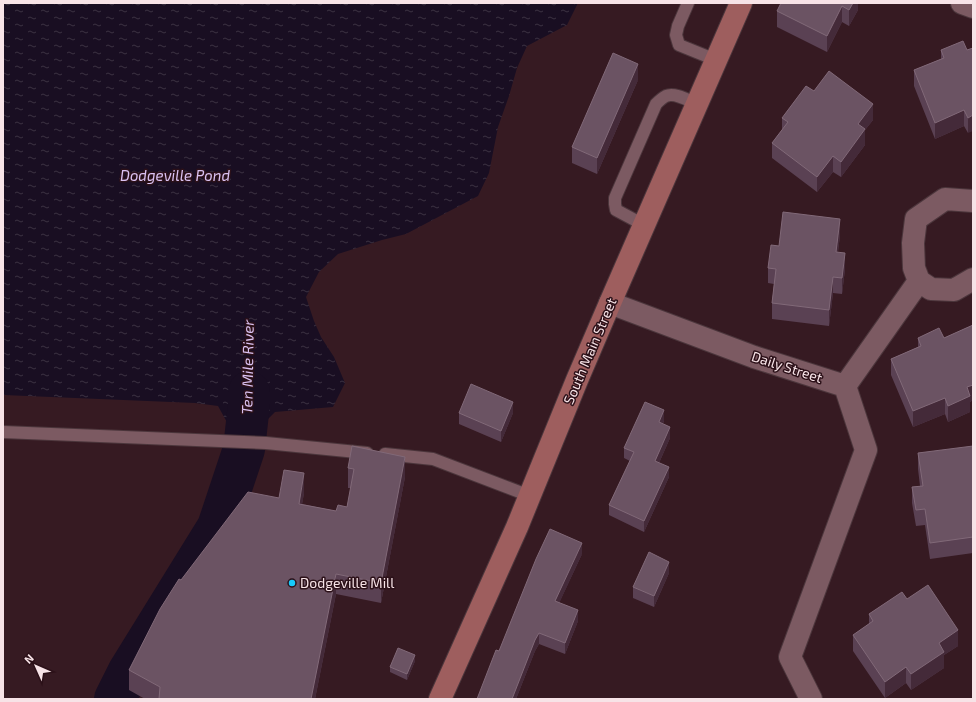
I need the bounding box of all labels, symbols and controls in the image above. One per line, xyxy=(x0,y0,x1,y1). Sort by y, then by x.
water label: Dodgeville Pond xyxy=(120,166,230,184)
street label: South Main Street xyxy=(559,295,620,407)
water label: Ten Mile River xyxy=(237,318,257,414)
street label: Daily Street xyxy=(750,347,825,386)
place label: Dodgeville Mill xyxy=(300,574,395,591)
marker: Dodgeville Mill xyxy=(287,578,297,588)
north arrow xyxy=(16,646,56,686)
text: N xyxy=(21,651,36,666)

